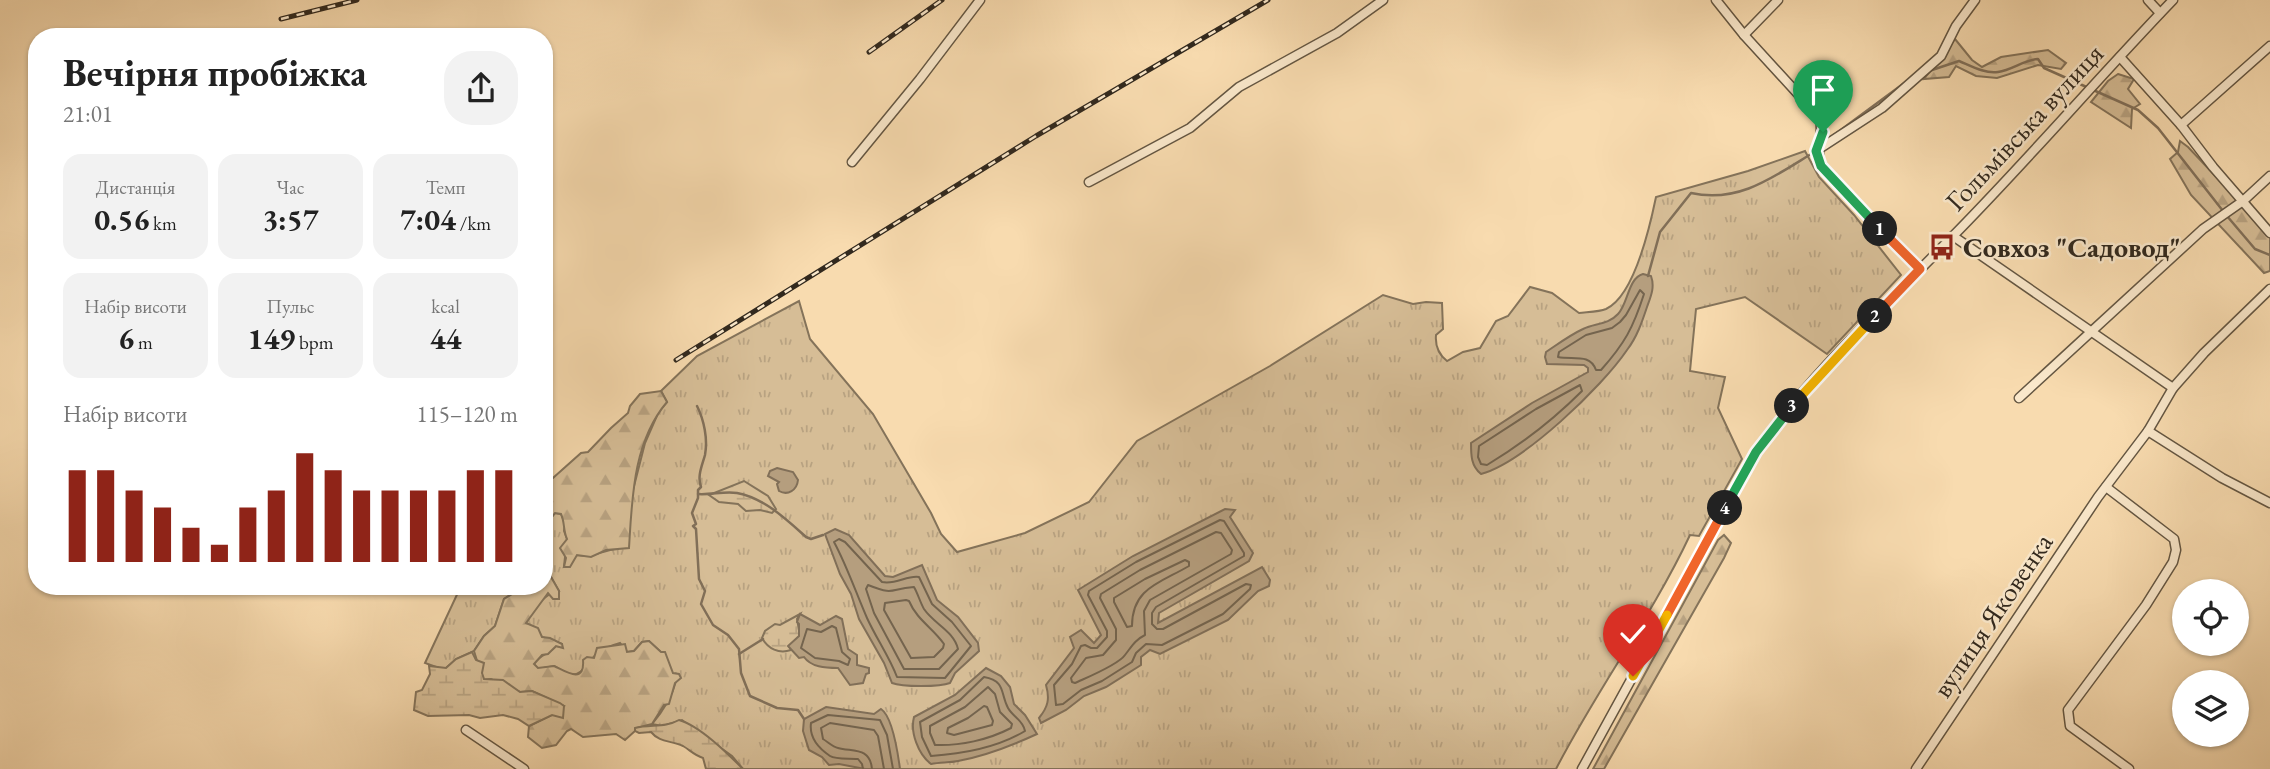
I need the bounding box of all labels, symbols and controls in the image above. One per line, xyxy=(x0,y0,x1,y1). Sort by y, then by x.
street label: Гольмівська вулиця xyxy=(1937,36,2111,218)
text: Вечірня пробіжка xyxy=(63,48,367,97)
button: share xyxy=(444,51,518,125)
pin xyxy=(1793,60,1853,132)
icon: arrive xyxy=(1804,71,1842,109)
text: 21:01 xyxy=(63,99,113,129)
text: Дистанція xyxy=(96,175,175,200)
text: Час xyxy=(276,175,305,200)
text: Темп xyxy=(426,175,465,200)
text: 0.56 xyxy=(94,200,149,239)
text: 3:57 xyxy=(262,200,319,239)
text: 7:04 xyxy=(400,200,456,239)
text: km xyxy=(149,211,177,236)
text: /km xyxy=(456,211,491,236)
pin: 1 xyxy=(1862,212,1898,246)
text: 1 xyxy=(1874,216,1885,241)
place label: Совхоз "Садовод" xyxy=(1963,229,2181,265)
bus stop icon: Совхоз "Садовод" xyxy=(1927,232,1957,262)
text: Набір висоти xyxy=(84,294,187,319)
text: Пульс xyxy=(266,294,315,319)
text: kcal xyxy=(431,294,460,319)
pin: 2 xyxy=(1857,298,1892,334)
text: 2 xyxy=(1869,303,1880,328)
text: 6 xyxy=(118,319,134,358)
text: 149 xyxy=(248,319,295,358)
text: 44 xyxy=(430,319,461,358)
text: m xyxy=(134,330,153,355)
text: bpm xyxy=(295,330,333,355)
pin: 3 xyxy=(1774,388,1810,424)
text: 3 xyxy=(1786,393,1797,418)
text: Набір висоти xyxy=(63,399,187,429)
text: 115–120 m xyxy=(417,399,518,429)
pin: 4 xyxy=(1708,490,1742,526)
text: 4 xyxy=(1719,495,1730,520)
street label: вулиця Яковенка xyxy=(1924,525,2061,704)
map controls xyxy=(2172,579,2249,747)
button: locate xyxy=(2172,579,2249,656)
pin xyxy=(1603,604,1663,676)
icon: check xyxy=(1614,615,1652,653)
button: layers xyxy=(2172,670,2249,747)

